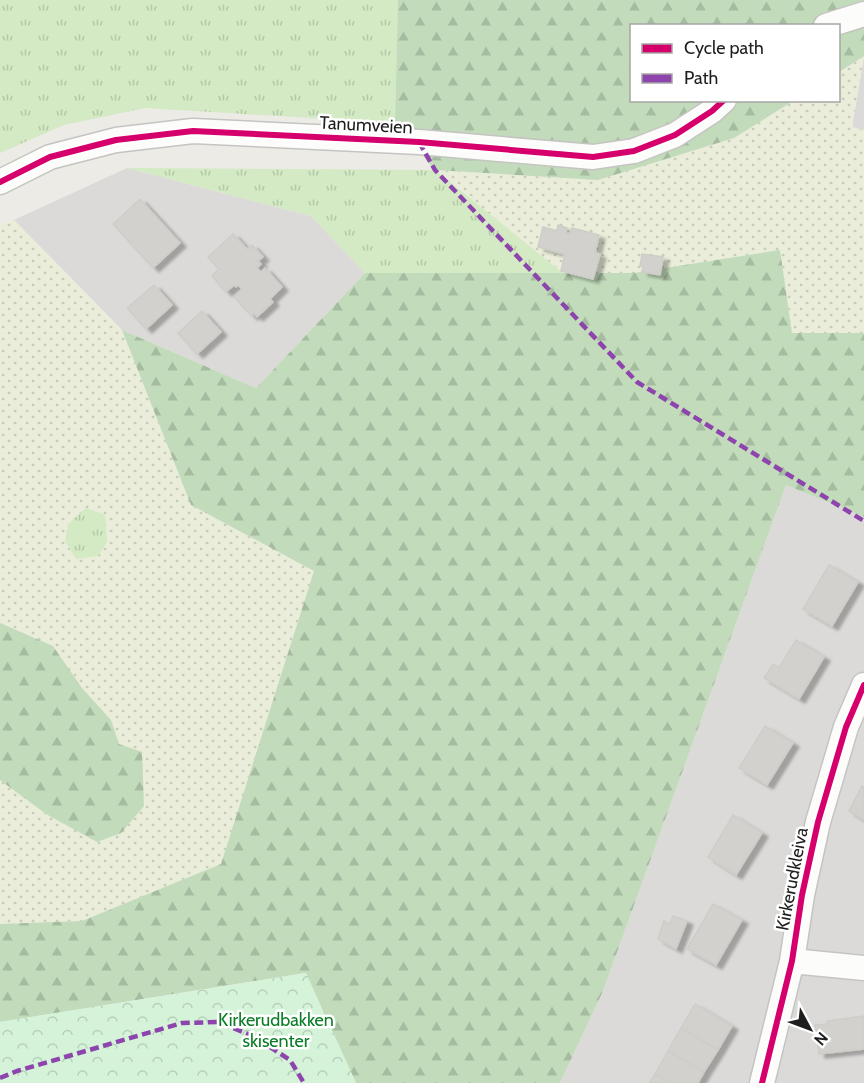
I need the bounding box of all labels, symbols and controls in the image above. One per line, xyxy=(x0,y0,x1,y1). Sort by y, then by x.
legend xyxy=(630,24,840,102)
text: Cycle path xyxy=(684,37,764,59)
text: Path xyxy=(684,67,718,89)
street label: Tanumveien xyxy=(319,112,413,138)
street label: Kirkerudkleiva xyxy=(771,825,813,933)
north arrow xyxy=(780,999,840,1059)
park label: Kirkerudbakken skisenter xyxy=(218,1009,334,1052)
text: N xyxy=(810,1028,832,1049)

